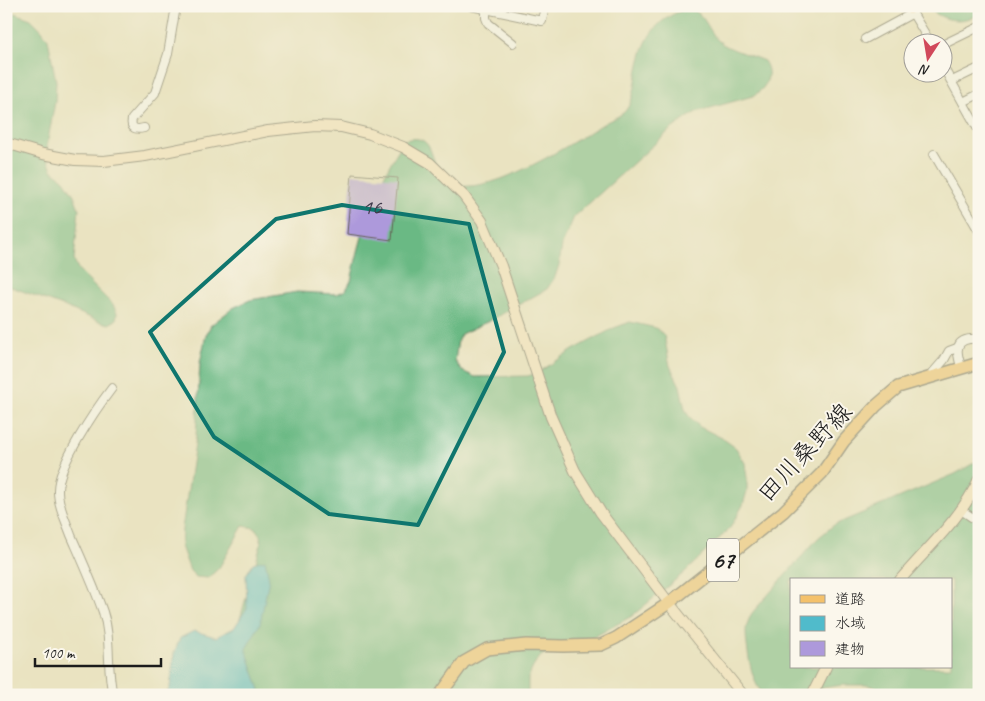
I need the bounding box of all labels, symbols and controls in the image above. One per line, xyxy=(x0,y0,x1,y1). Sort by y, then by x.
north arrow xyxy=(902,32,952,82)
text: N xyxy=(917,61,931,79)
house number: 16 xyxy=(362,193,383,221)
street label: 田川桑野線 xyxy=(750,396,859,509)
road number: 67 xyxy=(707,538,739,582)
legend xyxy=(790,578,952,668)
text: 道路 xyxy=(835,590,865,609)
text: 水域 xyxy=(835,614,865,633)
scale bar xyxy=(35,636,161,668)
text: 建物 xyxy=(835,640,865,659)
text: 100 m xyxy=(42,644,76,663)

